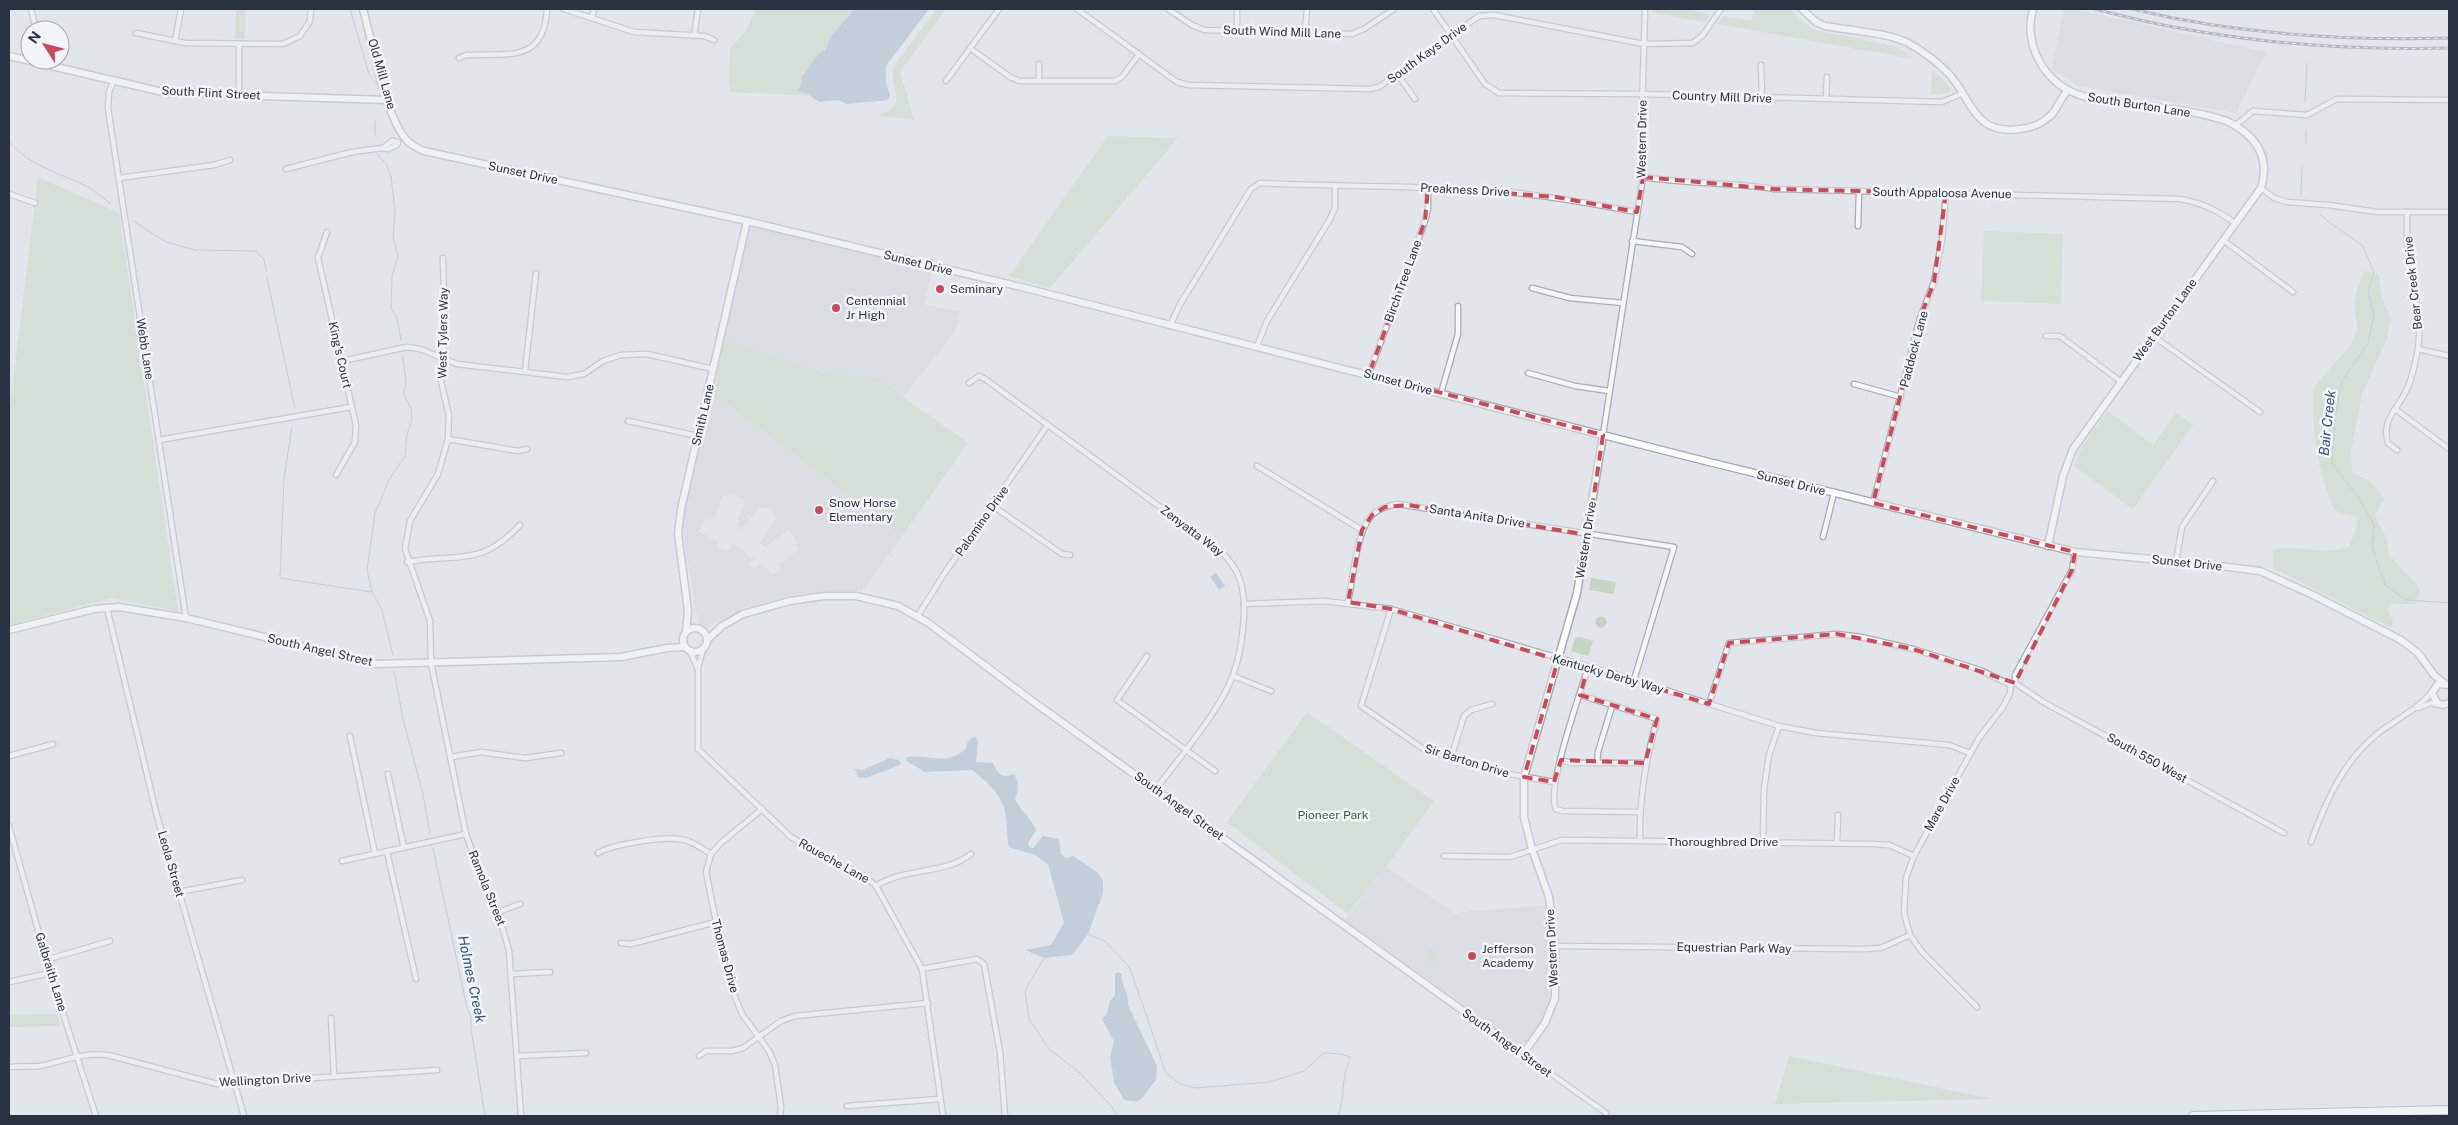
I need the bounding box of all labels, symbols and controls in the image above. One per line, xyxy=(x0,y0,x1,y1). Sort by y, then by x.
street label: South Kays Drive xyxy=(1385,19,1470,87)
north arrow xyxy=(20,20,70,70)
street label: South Wind Mill Lane xyxy=(1223,23,1342,41)
text: N xyxy=(25,28,44,46)
street label: Old Mill Lane xyxy=(365,37,399,111)
street label: South Flint Street xyxy=(161,83,261,103)
street label: Country Mill Drive xyxy=(1672,88,1772,106)
street label: South Burton Lane xyxy=(2086,90,2192,120)
street label: Western Drive xyxy=(1634,100,1650,178)
street label: Sunset Drive xyxy=(487,159,559,187)
street label: Preakness Drive xyxy=(1420,181,1510,199)
street label: South Appaloosa Avenue xyxy=(1872,185,2012,201)
street label: Bear Creek Drive xyxy=(2401,235,2425,330)
street label: Birch Tree Lane xyxy=(1382,238,1424,324)
street label: Sunset Drive xyxy=(882,248,954,278)
street label: West Burton Lane xyxy=(2130,276,2200,364)
place label: Seminary xyxy=(950,282,1004,296)
marker: Seminary xyxy=(934,283,946,295)
street label: West Tylers Way xyxy=(435,287,451,379)
place label: Centennial Jr High xyxy=(846,294,906,322)
marker: Centennial Jr High xyxy=(830,302,842,314)
street label: Paddock Lane xyxy=(1897,309,1931,389)
street label: Webb Lane xyxy=(133,317,157,381)
street label: King's Court xyxy=(326,320,355,390)
street label: Sunset Drive xyxy=(1362,366,1434,398)
street label: Smith Lane xyxy=(689,383,717,447)
water label: Bair Creek xyxy=(2316,389,2338,457)
street label: Sunset Drive xyxy=(1755,468,1827,498)
street label: Palomino Drive xyxy=(952,483,1012,559)
place label: Snow Horse Elementary xyxy=(829,496,897,524)
street label: Western Drive xyxy=(1573,500,1599,580)
street label: Santa Anita Drive xyxy=(1428,502,1526,531)
street label: Zenyatta Way xyxy=(1158,503,1227,560)
marker: Snow Horse Elementary xyxy=(813,504,825,516)
street label: Sunset Drive xyxy=(2151,552,2223,574)
street label: South Angel Street xyxy=(266,631,374,669)
street label: Kentucky Derby Way xyxy=(1551,651,1666,697)
street label: South 550 West xyxy=(2104,730,2190,786)
street label: Sir Barton Drive xyxy=(1423,741,1511,781)
street label: South Angel Street xyxy=(1131,769,1227,843)
street label: Mare Drive xyxy=(1921,774,1963,834)
park label: Pioneer Park xyxy=(1297,808,1369,822)
street label: Leola Street xyxy=(155,829,187,899)
street label: Thoroughbred Drive xyxy=(1668,835,1779,849)
street label: Roueche Lane xyxy=(796,836,872,886)
street label: Ramola Street xyxy=(466,848,509,928)
street label: Western Drive xyxy=(1543,908,1561,987)
street label: Thomas Drive xyxy=(708,918,742,994)
street label: Galbraith Lane xyxy=(32,931,70,1013)
water label: Holmes Creek xyxy=(455,934,489,1024)
street label: Equestrian Park Way xyxy=(1676,940,1792,956)
place label: Jefferson Academy xyxy=(1482,942,1535,970)
marker: Jefferson Academy xyxy=(1466,950,1478,962)
street label: South Angel Street xyxy=(1459,1006,1555,1080)
street label: Wellington Drive xyxy=(219,1071,312,1089)

